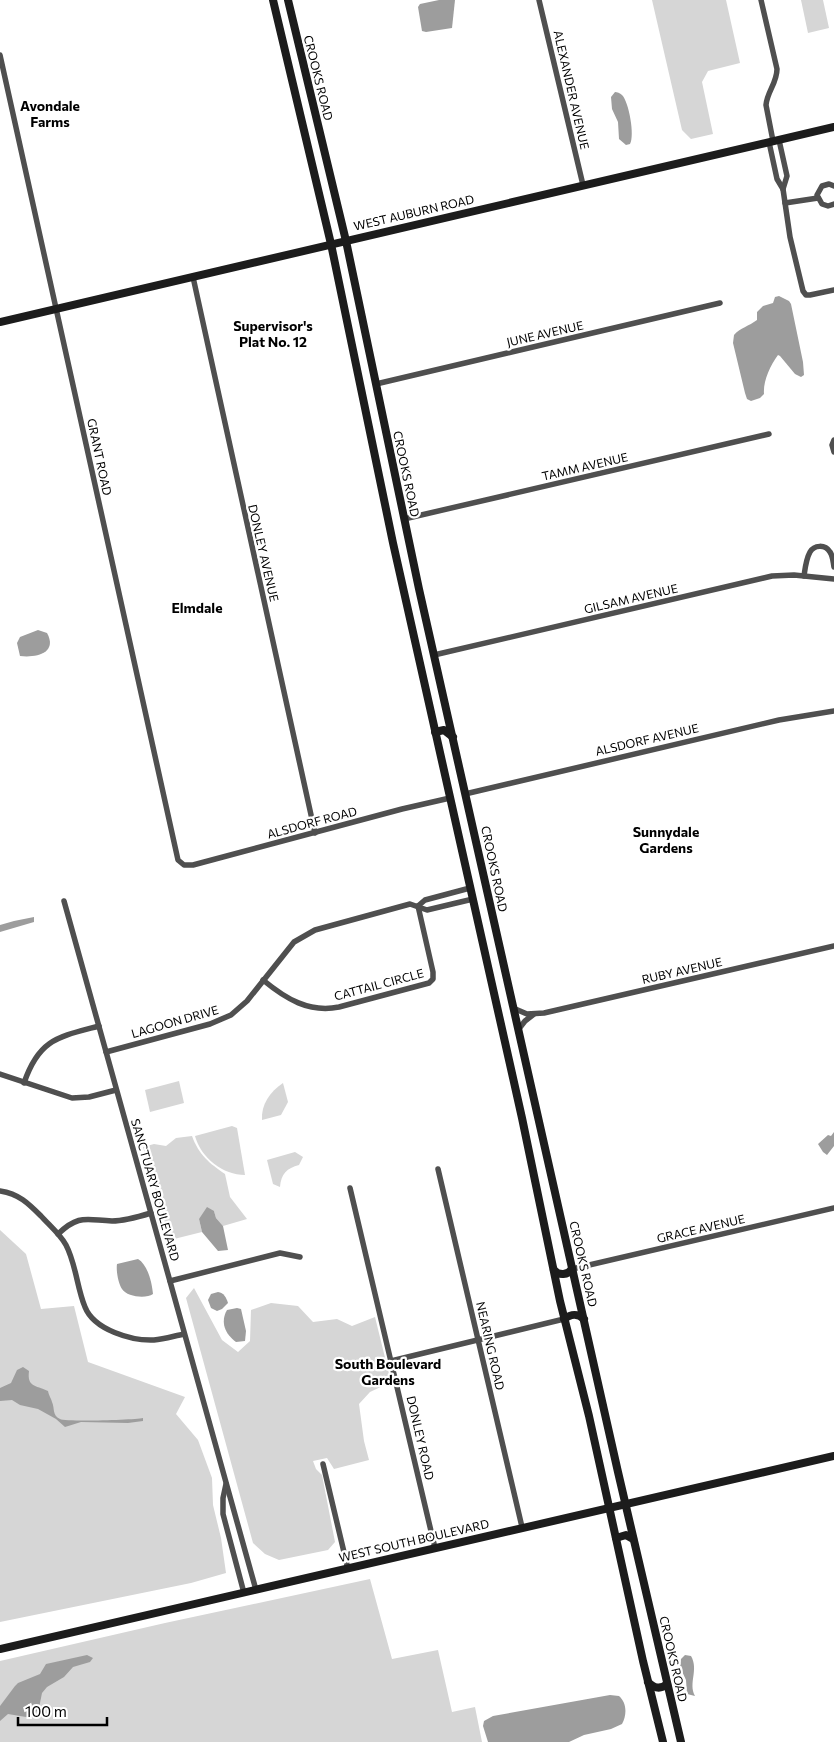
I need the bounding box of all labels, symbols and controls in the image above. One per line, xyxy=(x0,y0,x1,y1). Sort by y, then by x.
street label: ALEXANDER AVENUE xyxy=(551,29,592,151)
street label: CROOKS ROAD xyxy=(302,34,336,122)
district label: Avondale Farms xyxy=(20,97,80,130)
street label: WEST AUBURN ROAD xyxy=(352,191,476,233)
district label: Supervisor's Plat No. 12 xyxy=(233,317,313,350)
street label: JUNE AVENUE xyxy=(505,317,585,350)
street label: GRANT ROAD xyxy=(85,417,115,497)
street label: CROOKS ROAD xyxy=(391,430,423,518)
street label: TAMM AVENUE xyxy=(540,449,629,483)
street label: DONLEY AVENUE xyxy=(246,503,282,603)
street label: GILSAM AVENUE xyxy=(583,580,679,616)
district label: Elmdale xyxy=(171,599,223,616)
street label: ALSDORF AVENUE xyxy=(594,720,700,758)
street label: ALSDORF ROAD xyxy=(265,803,358,841)
district label: Sunnydale Gardens xyxy=(633,823,699,856)
street label: CROOKS ROAD xyxy=(479,825,511,913)
street label: RUBY AVENUE xyxy=(640,954,723,986)
street label: CATTAIL CIRCLE xyxy=(332,965,425,1003)
street label: LAGOON DRIVE xyxy=(129,1002,220,1040)
street label: SANCTUARY BOULEVARD xyxy=(129,1117,183,1263)
street label: GRACE AVENUE xyxy=(655,1211,746,1245)
street label: CROOKS ROAD xyxy=(567,1220,601,1308)
street label: NEARING ROAD xyxy=(474,1300,508,1392)
district label: South Boulevard Gardens xyxy=(335,1355,441,1388)
street label: DONLEY ROAD xyxy=(404,1394,438,1482)
street label: WEST SOUTH BOULEVARD xyxy=(337,1516,490,1564)
street label: CROOKS ROAD xyxy=(657,1615,691,1703)
scale bar xyxy=(18,1694,106,1726)
text: 100 m xyxy=(25,1702,67,1720)

